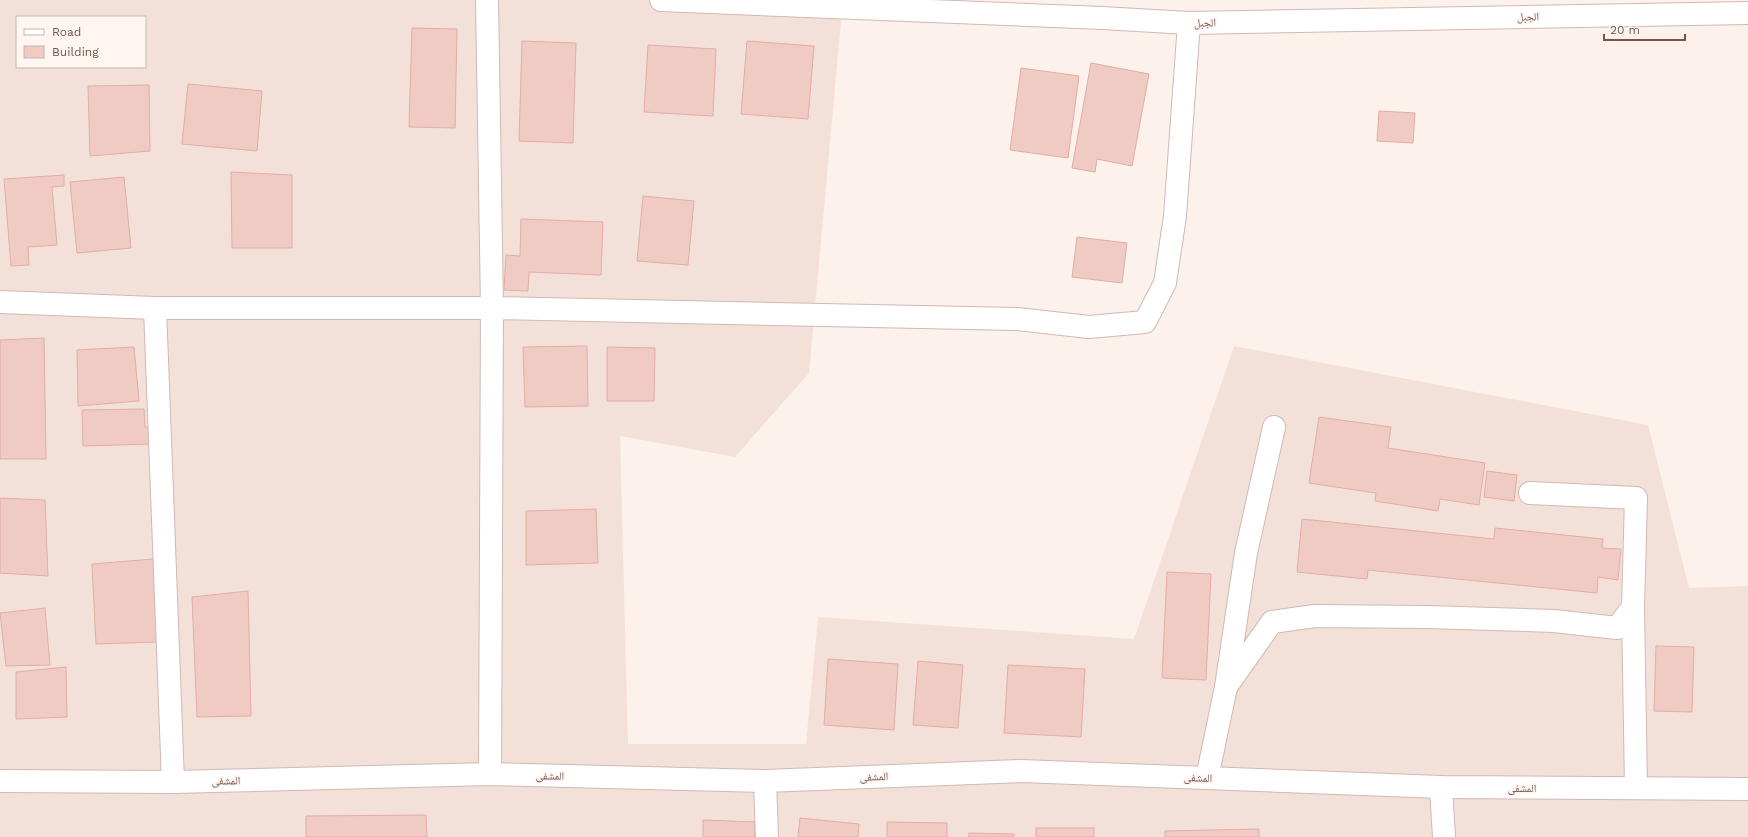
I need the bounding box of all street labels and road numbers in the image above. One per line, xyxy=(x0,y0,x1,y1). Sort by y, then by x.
street label: الجبل xyxy=(1517,10,1539,24)
street label: الجبل xyxy=(1194,16,1216,30)
street label: المشفى xyxy=(536,769,564,783)
street label: المشفى xyxy=(859,770,889,784)
street label: المشفى xyxy=(1183,771,1213,785)
street label: المشفى xyxy=(212,774,240,788)
street label: المشفى xyxy=(1508,782,1536,795)

